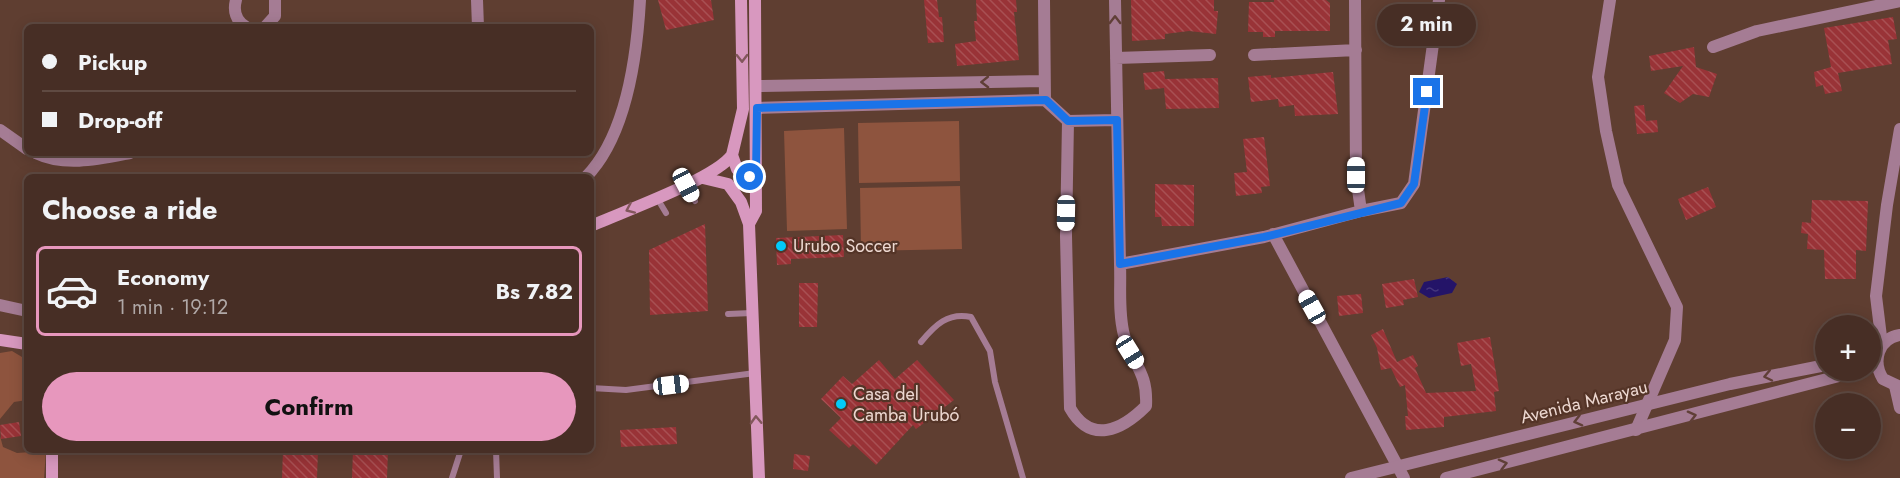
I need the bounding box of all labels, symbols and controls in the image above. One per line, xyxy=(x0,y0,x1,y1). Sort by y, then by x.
callout: 2 min xyxy=(1378,5,1476,47)
text: 2 min xyxy=(1400,10,1453,39)
one-way arrow xyxy=(1109,15,1121,24)
text: Pickup xyxy=(78,46,147,78)
one-way arrow xyxy=(735,54,748,63)
one-way arrow xyxy=(980,76,989,88)
route end xyxy=(1413,78,1440,105)
text: Drop-off xyxy=(78,104,162,136)
car xyxy=(1347,157,1365,193)
route start xyxy=(736,163,763,190)
car xyxy=(670,165,702,205)
text: Choose a ride xyxy=(42,190,217,229)
car xyxy=(1057,195,1075,231)
one-way arrow xyxy=(625,202,636,214)
place label: Urubo Soccer xyxy=(793,233,899,259)
marker: Urubo Soccer xyxy=(774,239,788,253)
text: Economy xyxy=(117,261,209,293)
icon: car xyxy=(45,264,99,318)
text: Bs 7.82 xyxy=(495,275,573,307)
car xyxy=(1295,287,1329,327)
text: 1 min · 19:12 xyxy=(117,293,228,322)
map controls xyxy=(1815,315,1881,459)
button: + xyxy=(1815,315,1881,381)
car xyxy=(1113,332,1147,372)
one-way arrow xyxy=(1764,369,1774,382)
button: Confirm xyxy=(42,372,576,441)
car xyxy=(652,374,690,396)
street label: Avenida Marayau xyxy=(1518,374,1650,430)
place label: Casa del Camba Urubó xyxy=(853,381,959,428)
button: − xyxy=(1815,393,1881,459)
marker: Casa del Camba Urubó xyxy=(834,397,848,411)
one-way arrow xyxy=(1687,410,1697,423)
one-way arrow xyxy=(1574,414,1584,427)
one-way arrow xyxy=(750,415,763,424)
one-way arrow xyxy=(1498,458,1508,471)

